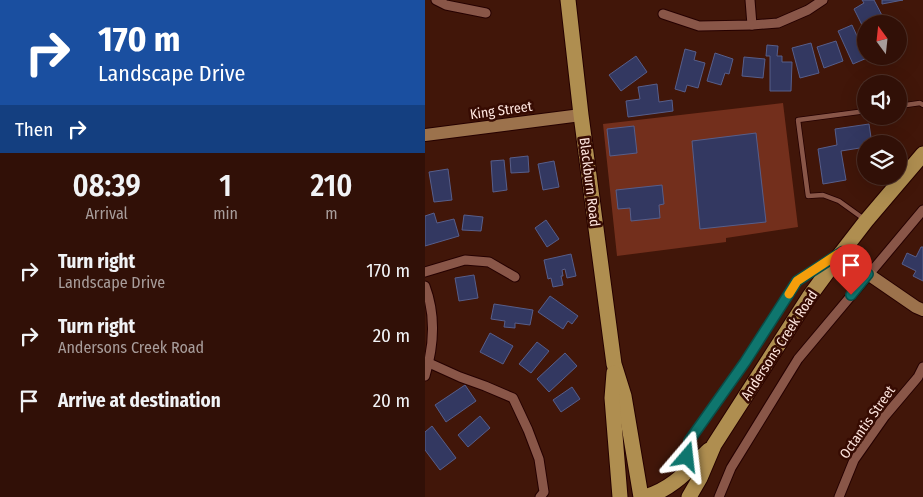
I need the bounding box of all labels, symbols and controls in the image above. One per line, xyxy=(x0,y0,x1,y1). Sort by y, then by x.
north arrow xyxy=(857,15,907,65)
map controls xyxy=(857,15,907,185)
text: 170 m xyxy=(98,18,181,60)
icon: right xyxy=(15,20,80,85)
text: Landscape Drive xyxy=(98,60,245,87)
button: sound xyxy=(857,75,907,125)
street label: King Street xyxy=(469,98,534,123)
icon: right xyxy=(63,115,91,143)
text: Then xyxy=(15,118,53,141)
button: layers xyxy=(857,135,907,185)
street label: Blackburn Road xyxy=(576,136,603,228)
text: 08:39 xyxy=(73,168,141,204)
text: 1 xyxy=(219,168,232,204)
text: 210 xyxy=(311,168,352,204)
text: Arrival xyxy=(85,204,128,223)
text: min xyxy=(213,204,238,223)
text: m xyxy=(325,204,338,223)
pin xyxy=(830,244,872,295)
text: Turn right xyxy=(58,250,135,273)
icon: arrive xyxy=(837,251,865,279)
icon: right xyxy=(15,257,43,285)
text: 170 m xyxy=(366,259,410,282)
text: Landscape Drive xyxy=(58,273,165,292)
street label: Andersons Creek Road xyxy=(737,287,821,404)
text: Turn right xyxy=(58,315,135,338)
icon: right xyxy=(15,322,43,350)
text: 20 m xyxy=(373,324,410,347)
text: Andersons Creek Road xyxy=(58,338,204,357)
street label: Octantis Street xyxy=(836,382,899,462)
icon: arrive xyxy=(15,387,43,415)
text: Arrive at destination xyxy=(58,389,221,412)
text: 20 m xyxy=(373,389,410,412)
position arrow xyxy=(660,430,712,482)

